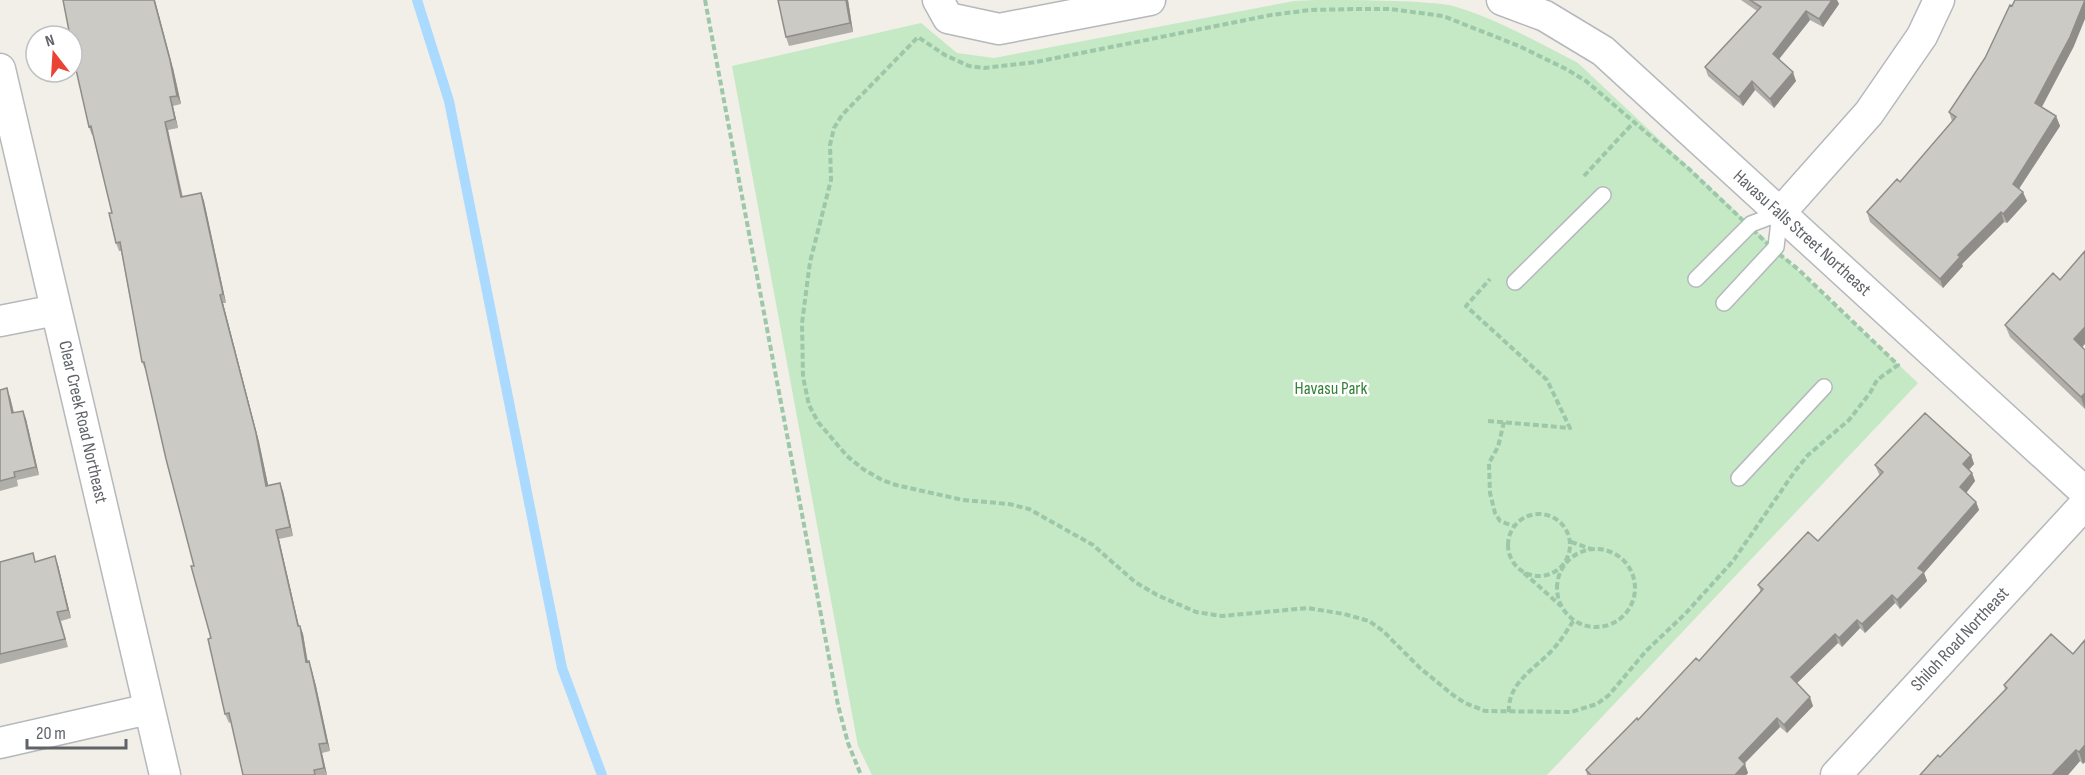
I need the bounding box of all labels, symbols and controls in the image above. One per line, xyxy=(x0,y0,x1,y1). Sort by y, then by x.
north arrow xyxy=(24,24,84,84)
text: N xyxy=(43,31,57,51)
street label: Havasu Falls Street Northeast xyxy=(1729,166,1876,301)
street label: Clear Creek Road Northeast xyxy=(54,339,112,506)
park label: Havasu Park xyxy=(1295,378,1367,399)
street label: Shiloh Road Northeast xyxy=(1907,582,2014,695)
scale bar xyxy=(27,712,126,750)
text: 20 m xyxy=(36,723,66,744)

